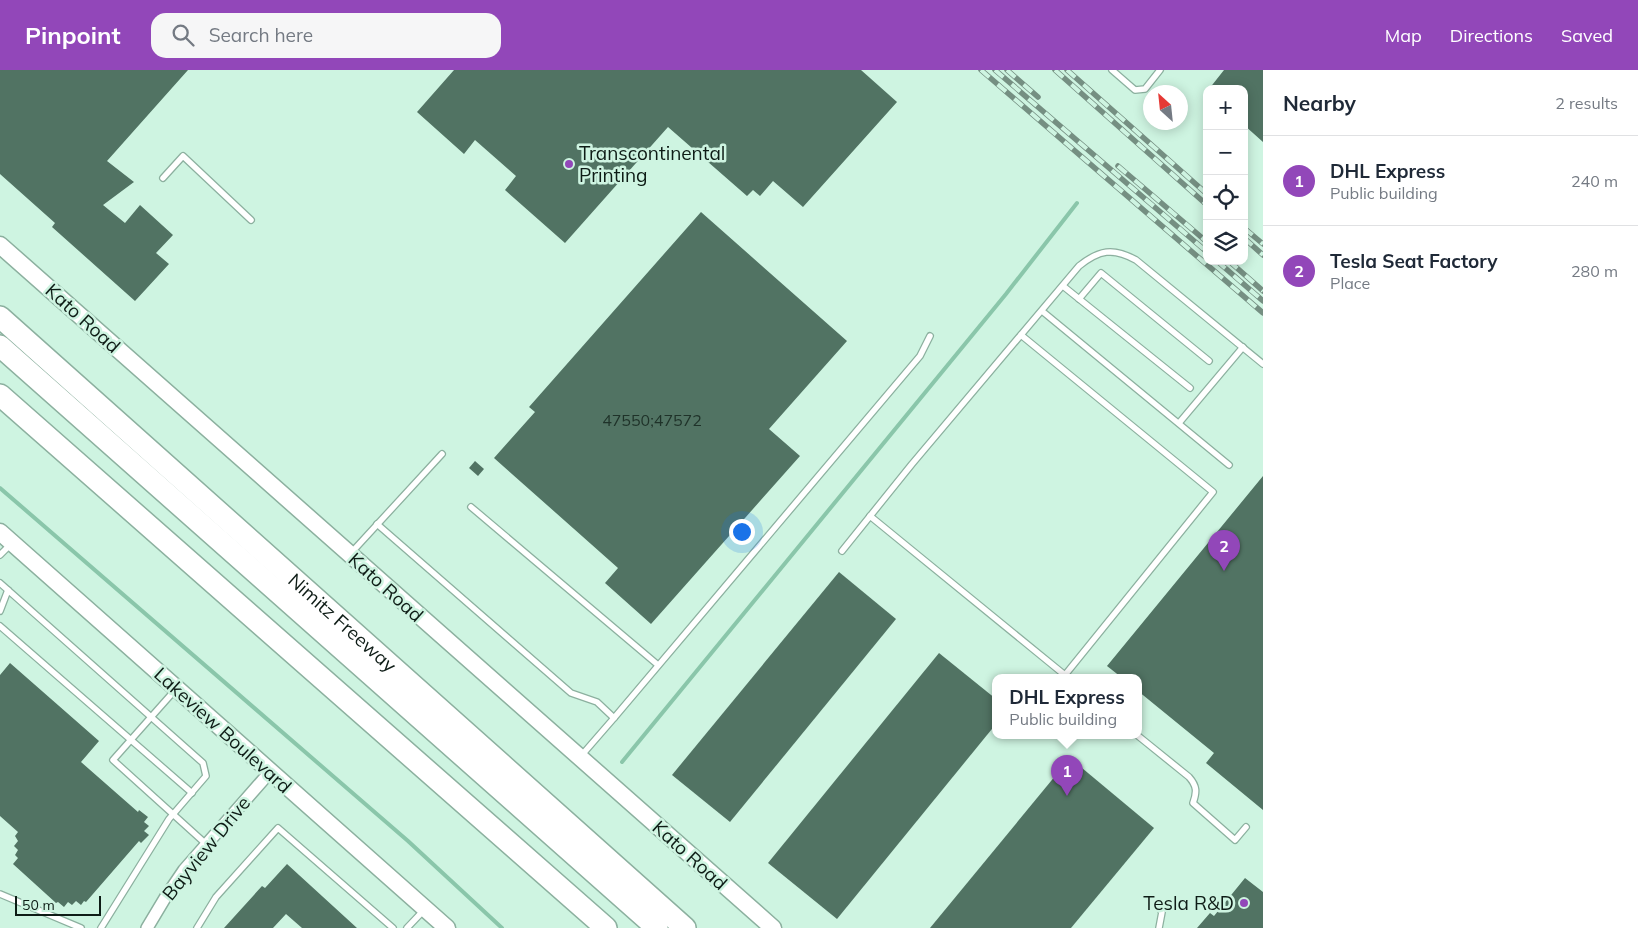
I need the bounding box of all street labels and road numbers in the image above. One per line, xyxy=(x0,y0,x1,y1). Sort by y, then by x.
street label: Kato Road xyxy=(41,278,125,358)
street label: Kato Road xyxy=(344,547,428,627)
street label: Nimitz Freeway xyxy=(283,568,402,677)
street label: Lakeview Boulevard xyxy=(149,662,297,798)
street label: Bayview Drive xyxy=(157,791,255,905)
street label: Kato Road xyxy=(648,815,732,895)

